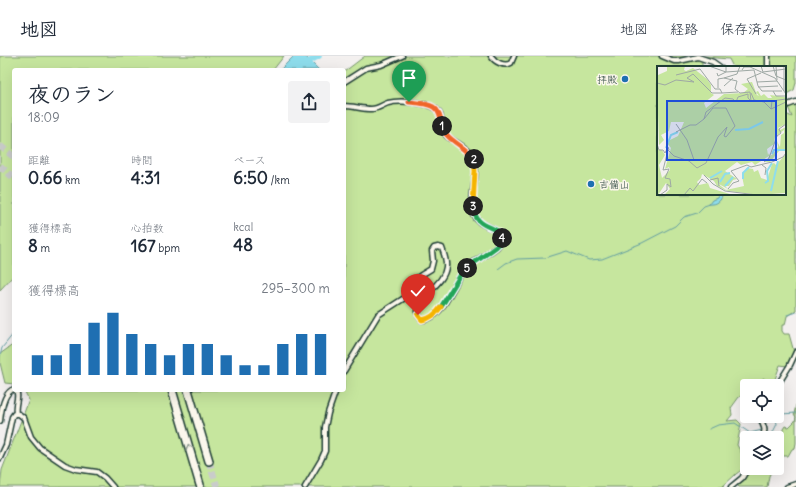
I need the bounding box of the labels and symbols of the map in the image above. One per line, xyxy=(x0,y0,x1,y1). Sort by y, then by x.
pin xyxy=(392,61,426,102)
inset map xyxy=(657,66,786,195)
place label: 拝殿 xyxy=(597,73,617,86)
marker: 拝殿 xyxy=(620,74,630,84)
pin: 1 xyxy=(432,116,452,136)
pin: 2 xyxy=(464,149,484,169)
place label: 吉備山 xyxy=(599,178,629,191)
marker: 吉備山 xyxy=(586,179,596,189)
pin: 3 xyxy=(463,196,483,216)
pin: 4 xyxy=(492,228,512,248)
pin: 5 xyxy=(457,258,477,278)
pin xyxy=(401,274,435,315)
one-way arrow xyxy=(186,444,194,451)

